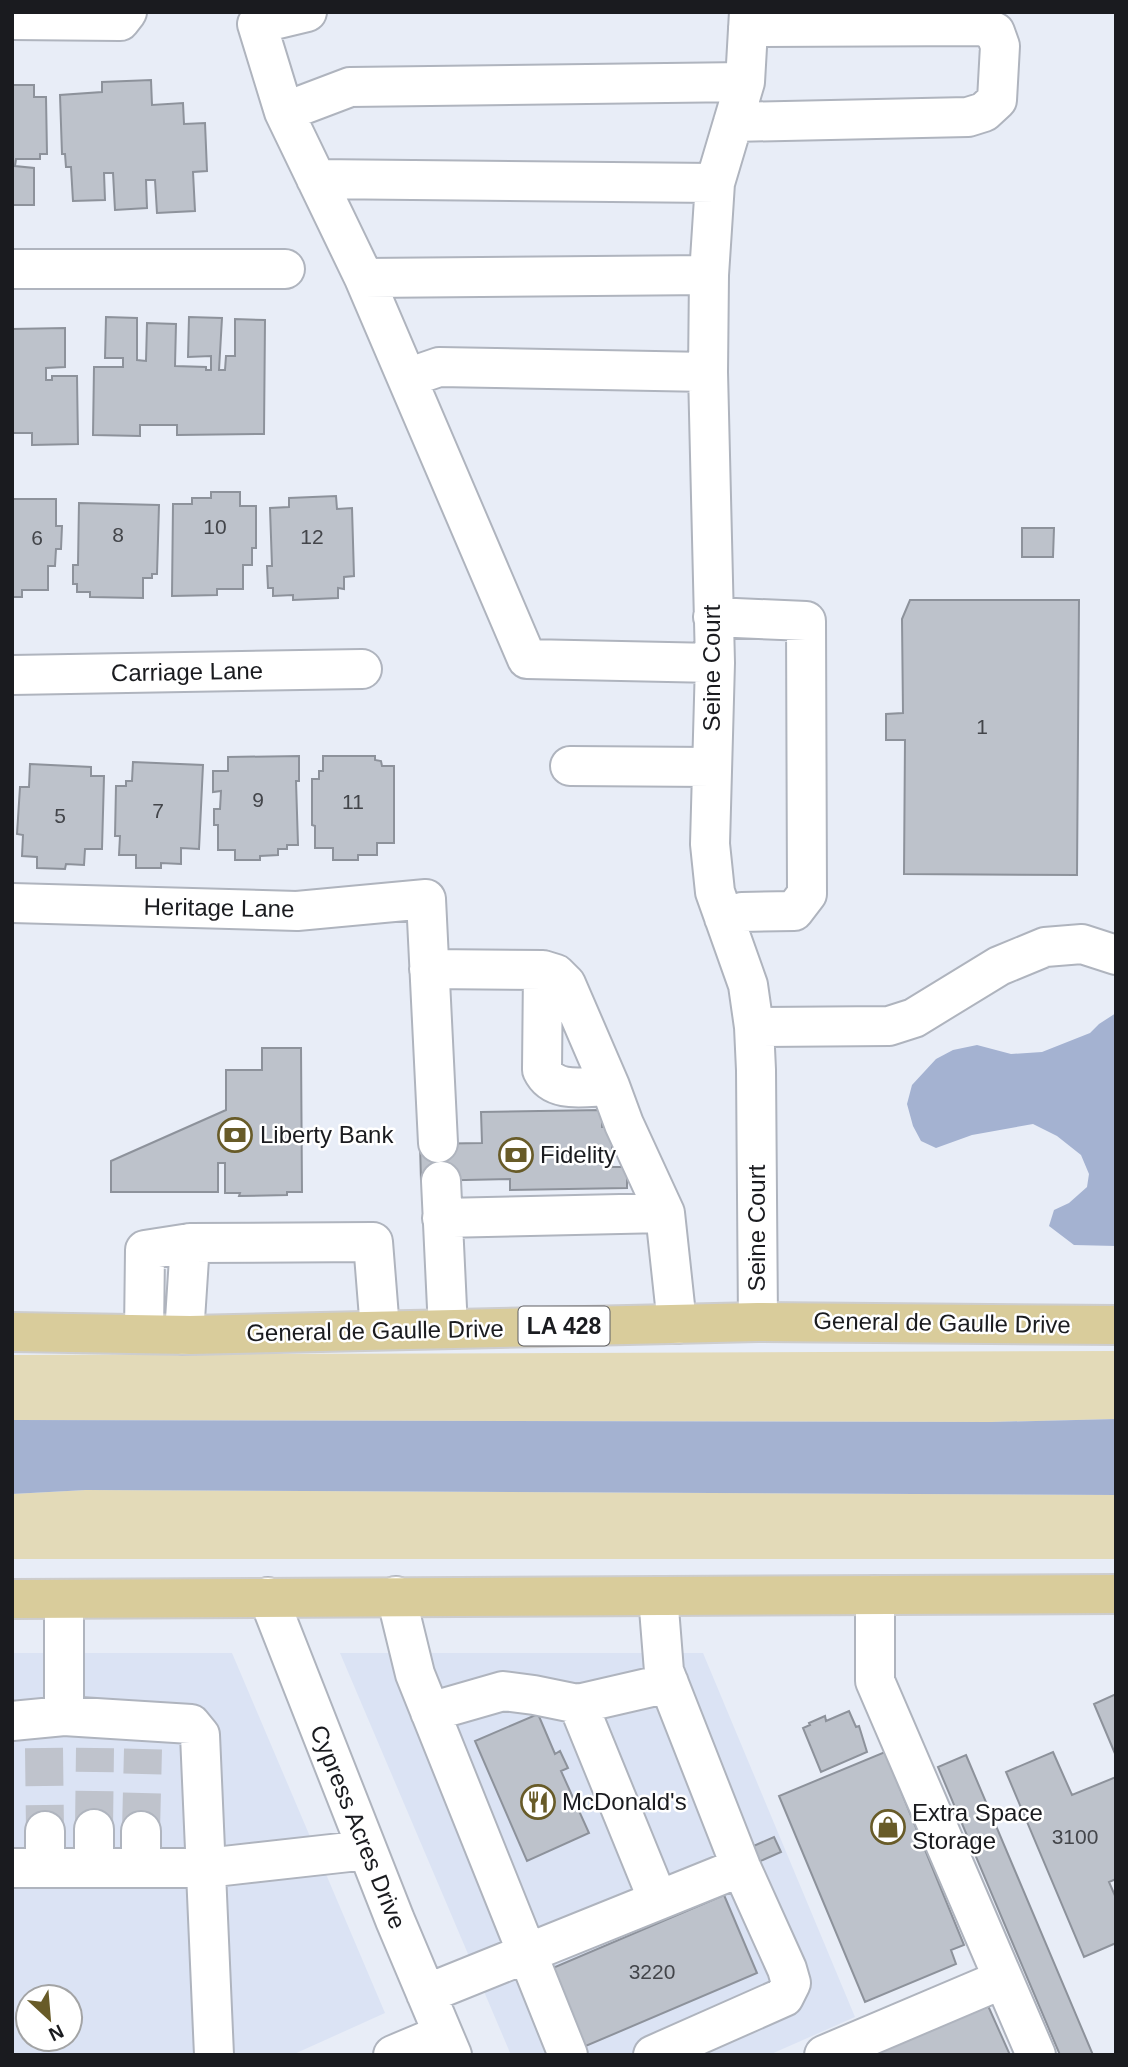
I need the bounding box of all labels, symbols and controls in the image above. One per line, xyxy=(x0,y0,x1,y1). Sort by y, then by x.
house number: 10 xyxy=(203,515,227,538)
house number: 8 xyxy=(112,523,124,546)
house number: 12 xyxy=(300,525,324,548)
house number: 6 xyxy=(31,526,43,549)
street label: Seine Court xyxy=(698,604,725,731)
street label: Carriage Lane xyxy=(111,657,263,686)
house number: 1 xyxy=(976,715,988,738)
house number: 9 xyxy=(252,788,264,811)
house number: 11 xyxy=(342,790,364,813)
house number: 7 xyxy=(152,799,164,822)
house number: 5 xyxy=(54,804,66,827)
street label: Heritage Lane xyxy=(143,893,295,922)
bank icon: Liberty Bank xyxy=(216,1116,254,1154)
place label: Liberty Bank xyxy=(260,1121,394,1148)
bank icon: Fidelity xyxy=(497,1136,535,1174)
place label: Fidelity xyxy=(540,1141,616,1168)
street label: Seine Court xyxy=(743,1164,770,1291)
road number: LA 428 xyxy=(518,1306,610,1345)
street label: General de Gaulle Drive xyxy=(813,1307,1071,1338)
street label: General de Gaulle Drive xyxy=(246,1315,504,1346)
street label: Cypress Acres Drive xyxy=(305,1721,412,1933)
restaurant icon: McDonald's xyxy=(519,1783,557,1821)
place label: McDonald's xyxy=(562,1788,687,1815)
place label: Extra Space Storage xyxy=(912,1799,1043,1854)
shop icon: Extra Space Storage xyxy=(869,1808,907,1846)
house number: 3100 xyxy=(1052,1825,1098,1848)
house number: 3220 xyxy=(629,1960,675,1983)
north arrow xyxy=(14,1983,84,2053)
text: N xyxy=(45,2020,67,2045)

